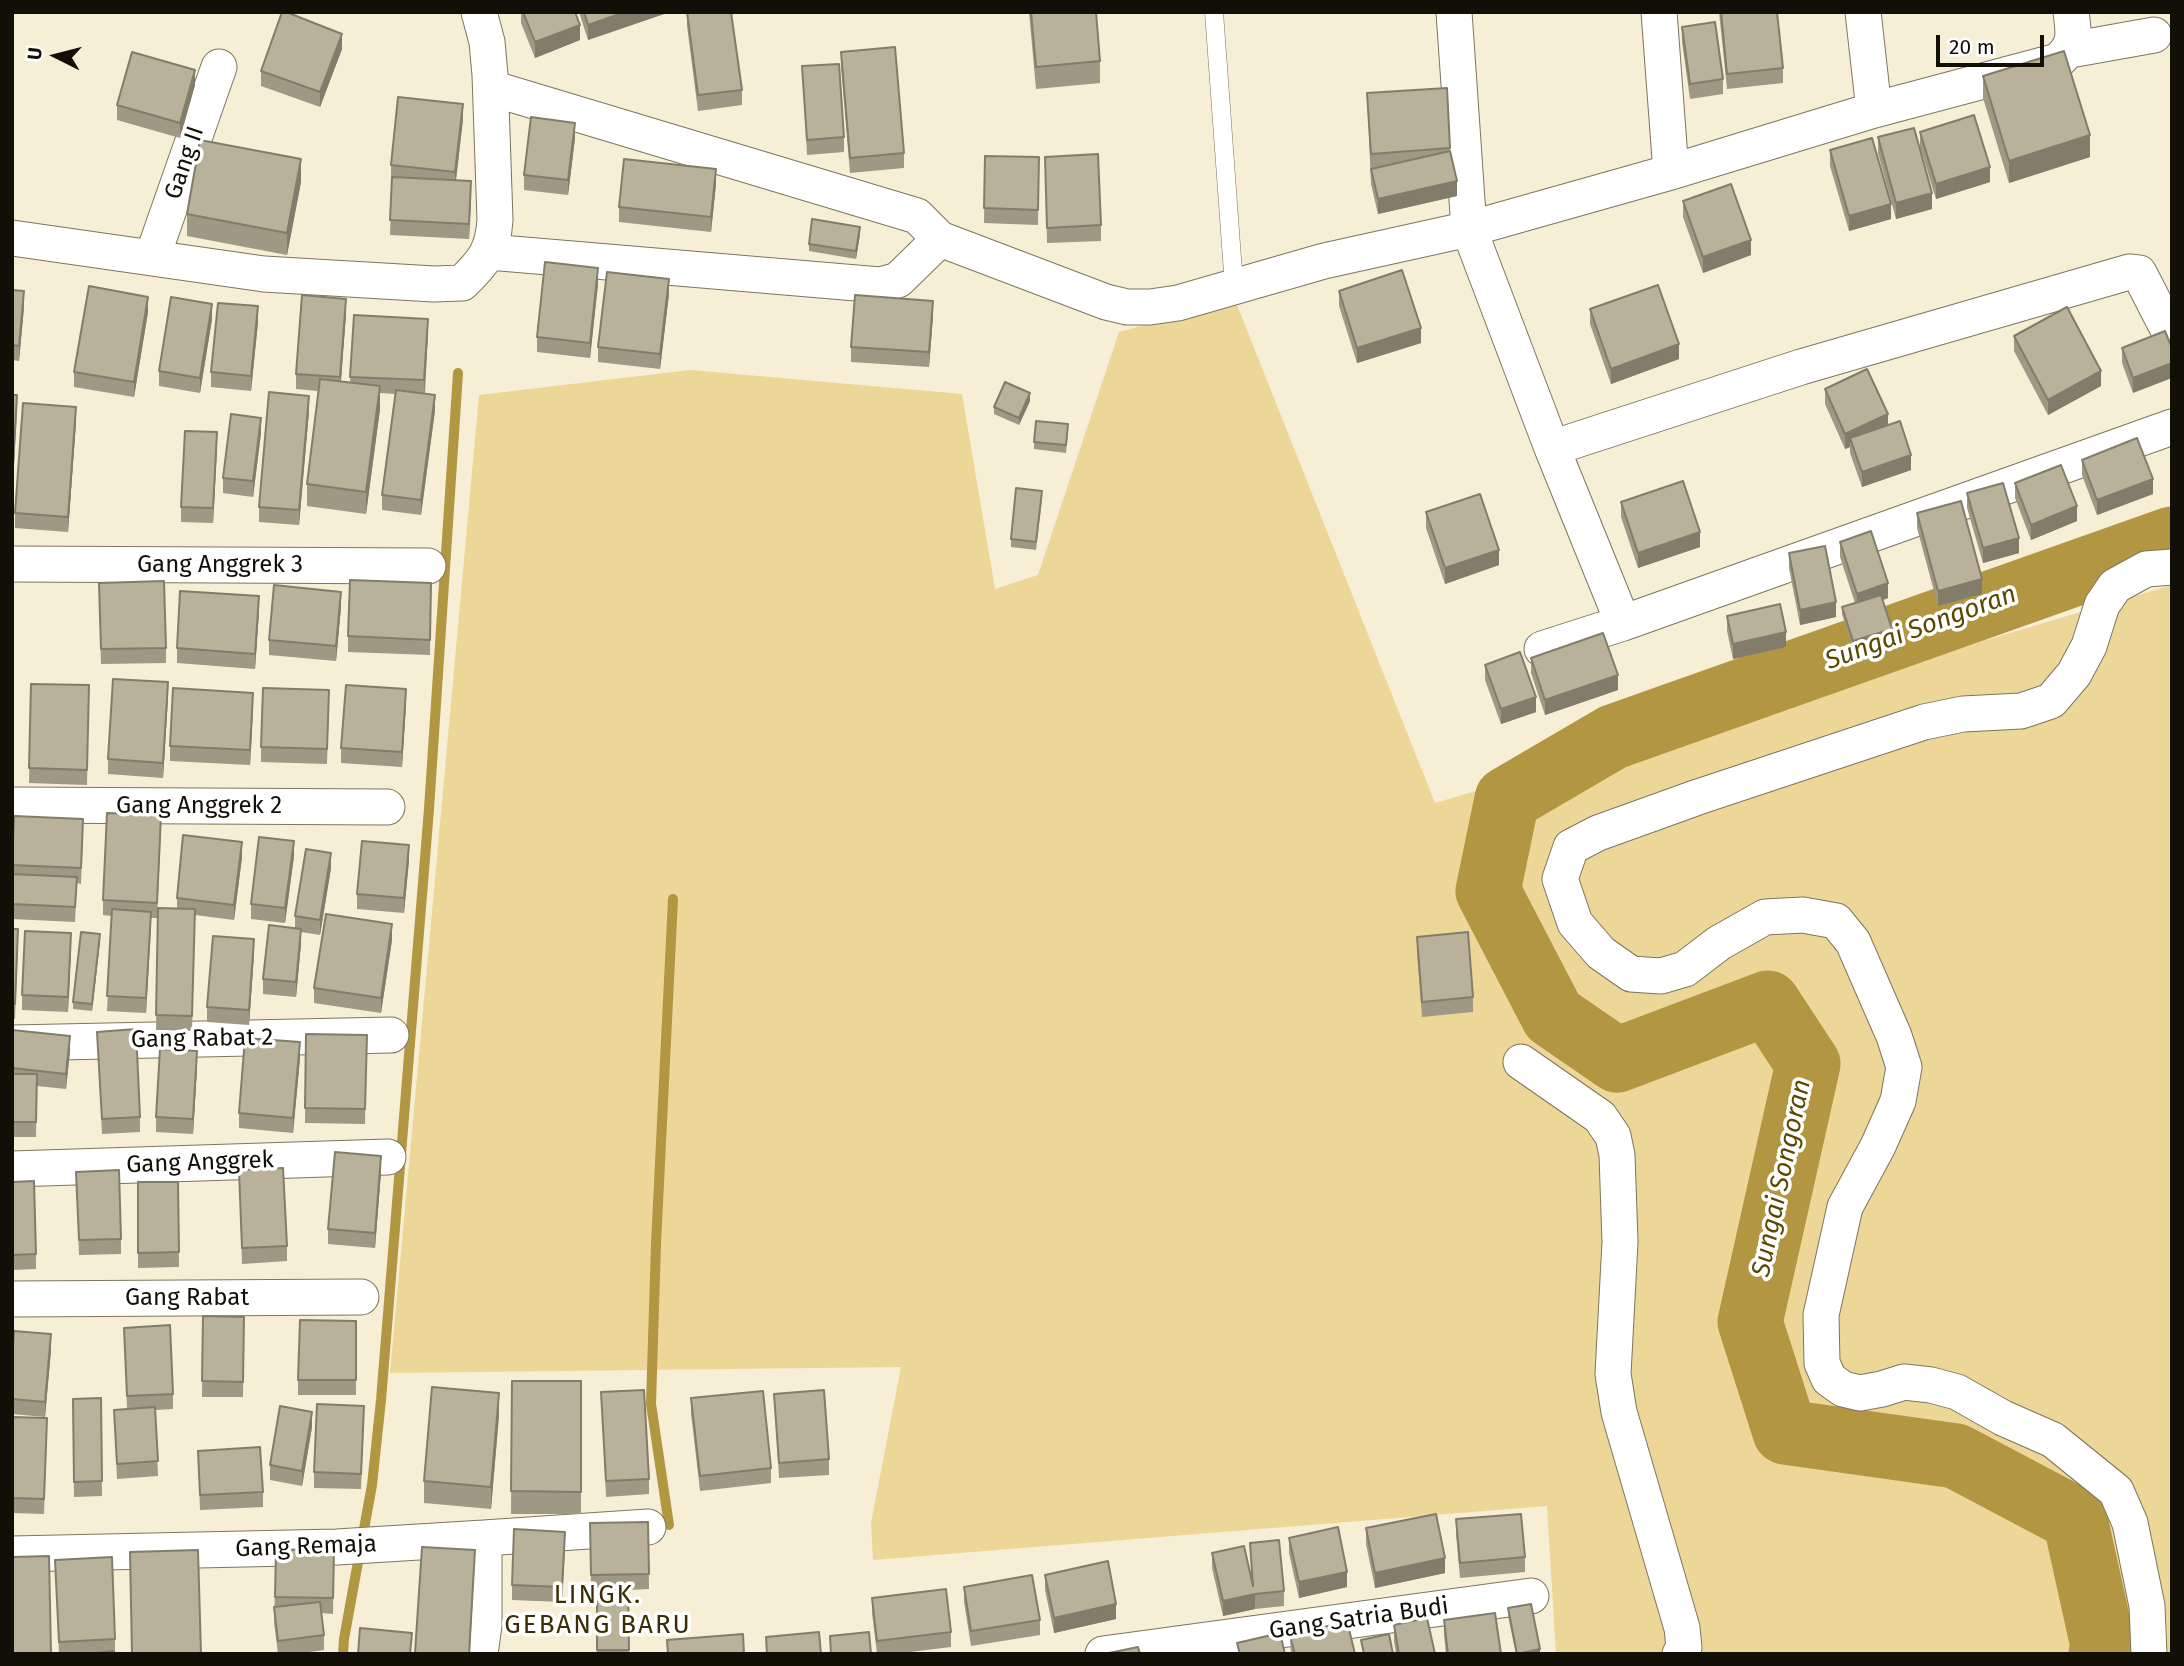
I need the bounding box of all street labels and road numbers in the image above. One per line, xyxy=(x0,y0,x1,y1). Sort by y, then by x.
street label: Gang II xyxy=(159,123,211,203)
street label: Gang Anggrek 3 xyxy=(137,551,303,579)
street label: Gang Anggrek 2 xyxy=(116,792,282,820)
street label: Gang Rabat 2 xyxy=(131,1023,273,1055)
street label: Gang Anggrek xyxy=(126,1146,274,1180)
street label: Gang Rabat xyxy=(125,1284,249,1312)
street label: Gang Remaja xyxy=(235,1530,377,1564)
street label: Gang Satria Budi xyxy=(1267,1592,1451,1646)

